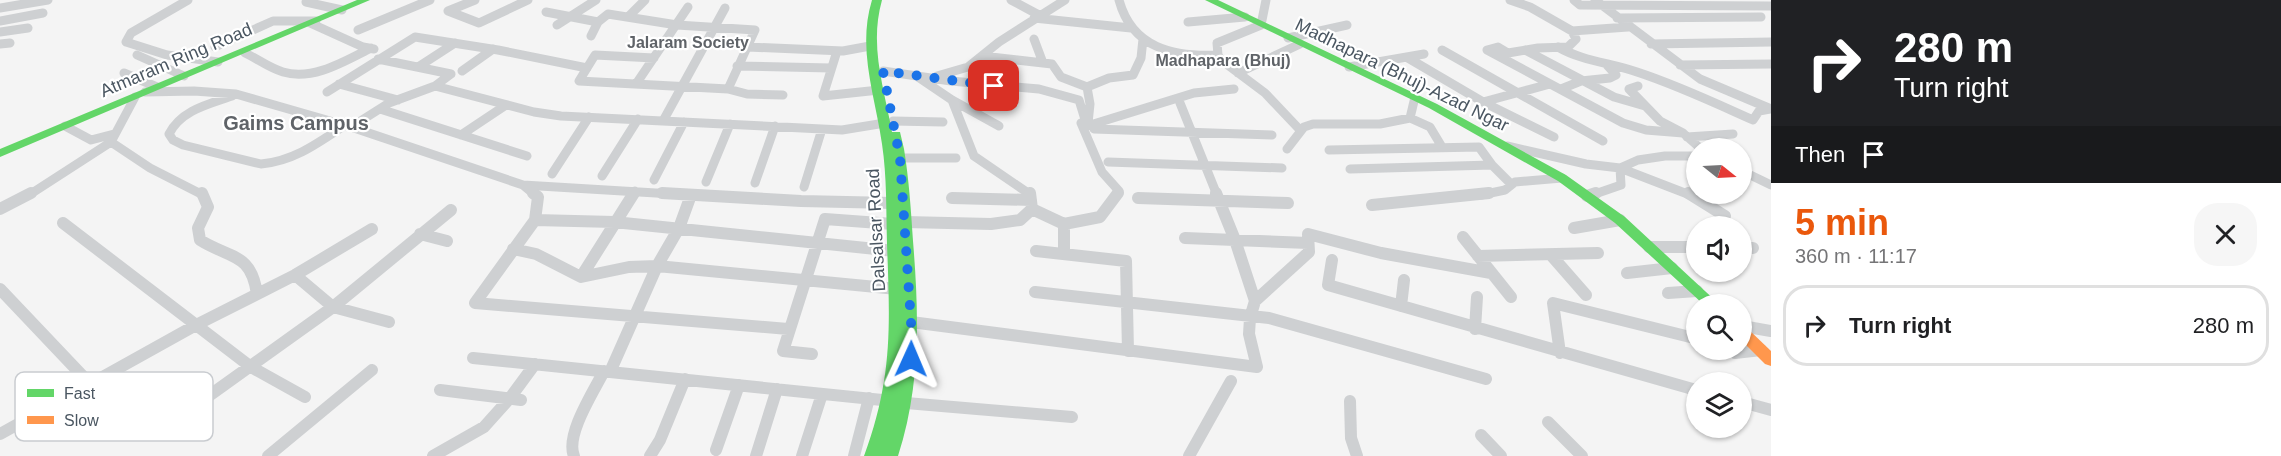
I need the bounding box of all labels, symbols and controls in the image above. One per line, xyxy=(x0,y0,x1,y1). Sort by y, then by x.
street label: Madhapara (Bhuj)-Azad Ngar xyxy=(1292,14,1512,136)
street label: Atmaram Ring Road xyxy=(97,19,255,101)
icon: right xyxy=(1795,24,1873,102)
text: 280 m xyxy=(1894,24,2013,71)
district label: Jalaram Society xyxy=(627,34,749,51)
district label: Madhapara (Bhuj) xyxy=(1155,52,1291,69)
pin xyxy=(968,60,1019,111)
icon: arrive xyxy=(977,69,1010,102)
text: Turn right xyxy=(1894,73,2009,103)
district label: Gaims Campus xyxy=(223,112,369,134)
north arrow xyxy=(1686,138,1752,204)
map controls xyxy=(1686,138,1752,438)
icon: arrive xyxy=(1857,138,1890,171)
text: Then xyxy=(1795,142,1845,167)
street label: Dalsalsar Road xyxy=(863,168,889,292)
text: 5 min xyxy=(1795,202,1889,243)
button: close xyxy=(2194,203,2257,266)
button: sound xyxy=(1686,216,1752,282)
text: 360 m · 11:17 xyxy=(1795,245,1917,267)
button: search xyxy=(1686,294,1752,360)
icon: right xyxy=(1798,309,1831,342)
text: Turn right xyxy=(1849,313,1951,338)
text: 280 m xyxy=(2193,313,2254,338)
position arrow xyxy=(879,327,943,391)
legend xyxy=(15,372,213,441)
button: layers xyxy=(1686,372,1752,438)
text: Fast xyxy=(64,385,96,402)
text: Slow xyxy=(64,412,99,429)

